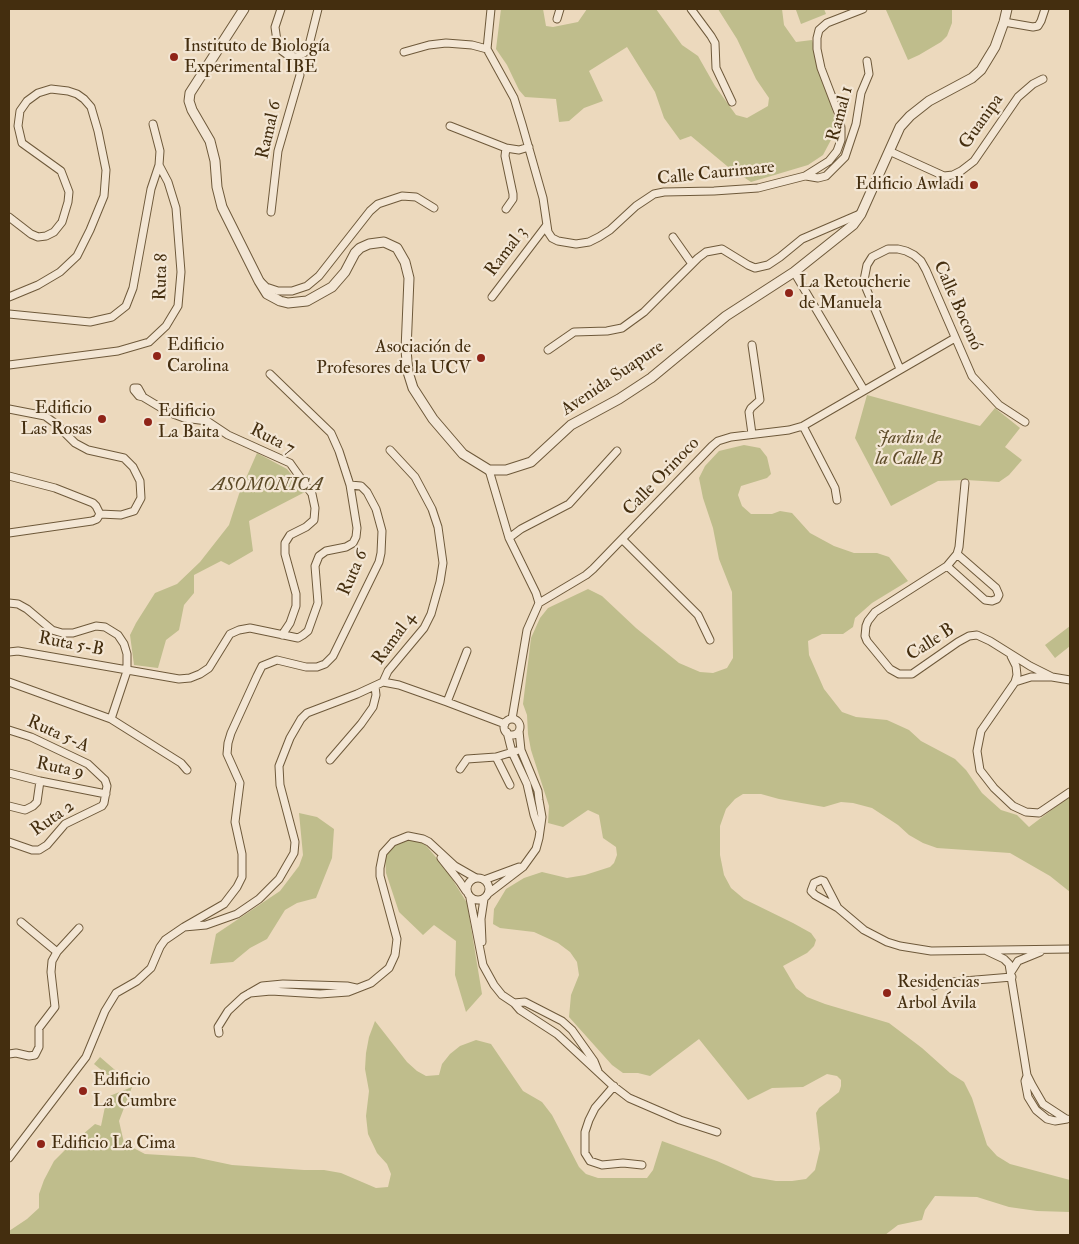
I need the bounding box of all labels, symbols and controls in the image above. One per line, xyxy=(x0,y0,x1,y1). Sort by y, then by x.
place label: Instituto de Biología Experimental IBE xyxy=(184,36,330,78)
marker: Instituto de Biología Experimental IBE xyxy=(168,51,180,63)
street label: Ramal 1 xyxy=(823,84,859,144)
street label: Guanipa xyxy=(955,90,1009,154)
street label: Ramal 6 xyxy=(253,99,287,161)
street label: Calle Caurimare xyxy=(656,157,776,191)
place label: Edificio Awladi xyxy=(855,174,964,196)
marker: Edificio Awladi xyxy=(968,179,980,191)
street label: Ramal 3 xyxy=(481,223,533,281)
street label: Ruta 8 xyxy=(150,253,174,301)
street label: Calle Boconó xyxy=(928,258,986,354)
place label: La Retoucherie de Manuela xyxy=(799,272,910,314)
marker: La Retoucherie de Manuela xyxy=(783,287,795,299)
place label: Edificio Carolina xyxy=(167,335,229,378)
place label: Asociación de Profesores de la UCV xyxy=(316,337,471,379)
street label: Avenida Suapure xyxy=(557,337,669,421)
marker: Edificio Carolina xyxy=(151,350,163,362)
marker: Asociación de Profesores de la UCV xyxy=(475,352,487,364)
place label: Edificio Las Rosas xyxy=(20,398,92,440)
place label: Edificio La Baita xyxy=(158,401,219,444)
marker: Edificio Las Rosas xyxy=(96,413,108,425)
marker: Edificio La Baita xyxy=(142,416,154,428)
street label: Ruta 7 xyxy=(246,420,298,460)
park label: Jardin de la Calle B xyxy=(875,428,943,470)
street label: Calle Orinoco xyxy=(619,433,705,521)
park label: ASOMONICA xyxy=(211,475,323,497)
street label: Ruta 6 xyxy=(334,547,374,599)
street label: Ramal 4 xyxy=(369,608,421,670)
street label: Calle B xyxy=(903,620,959,666)
street label: Ruta 5-B xyxy=(36,628,106,662)
street label: Ruta 5-A xyxy=(23,712,93,758)
street label: Ruta 9 xyxy=(34,753,86,785)
street label: Ruta 2 xyxy=(27,796,79,842)
place label: Residencias Arbol Ávila xyxy=(897,972,979,1014)
marker: Residencias Arbol Ávila xyxy=(881,987,893,999)
place label: Edificio La Cumbre xyxy=(93,1070,176,1112)
marker: Edificio La Cumbre xyxy=(77,1085,89,1097)
place label: Edificio La Cima xyxy=(51,1133,175,1155)
marker: Edificio La Cima xyxy=(35,1138,47,1150)

